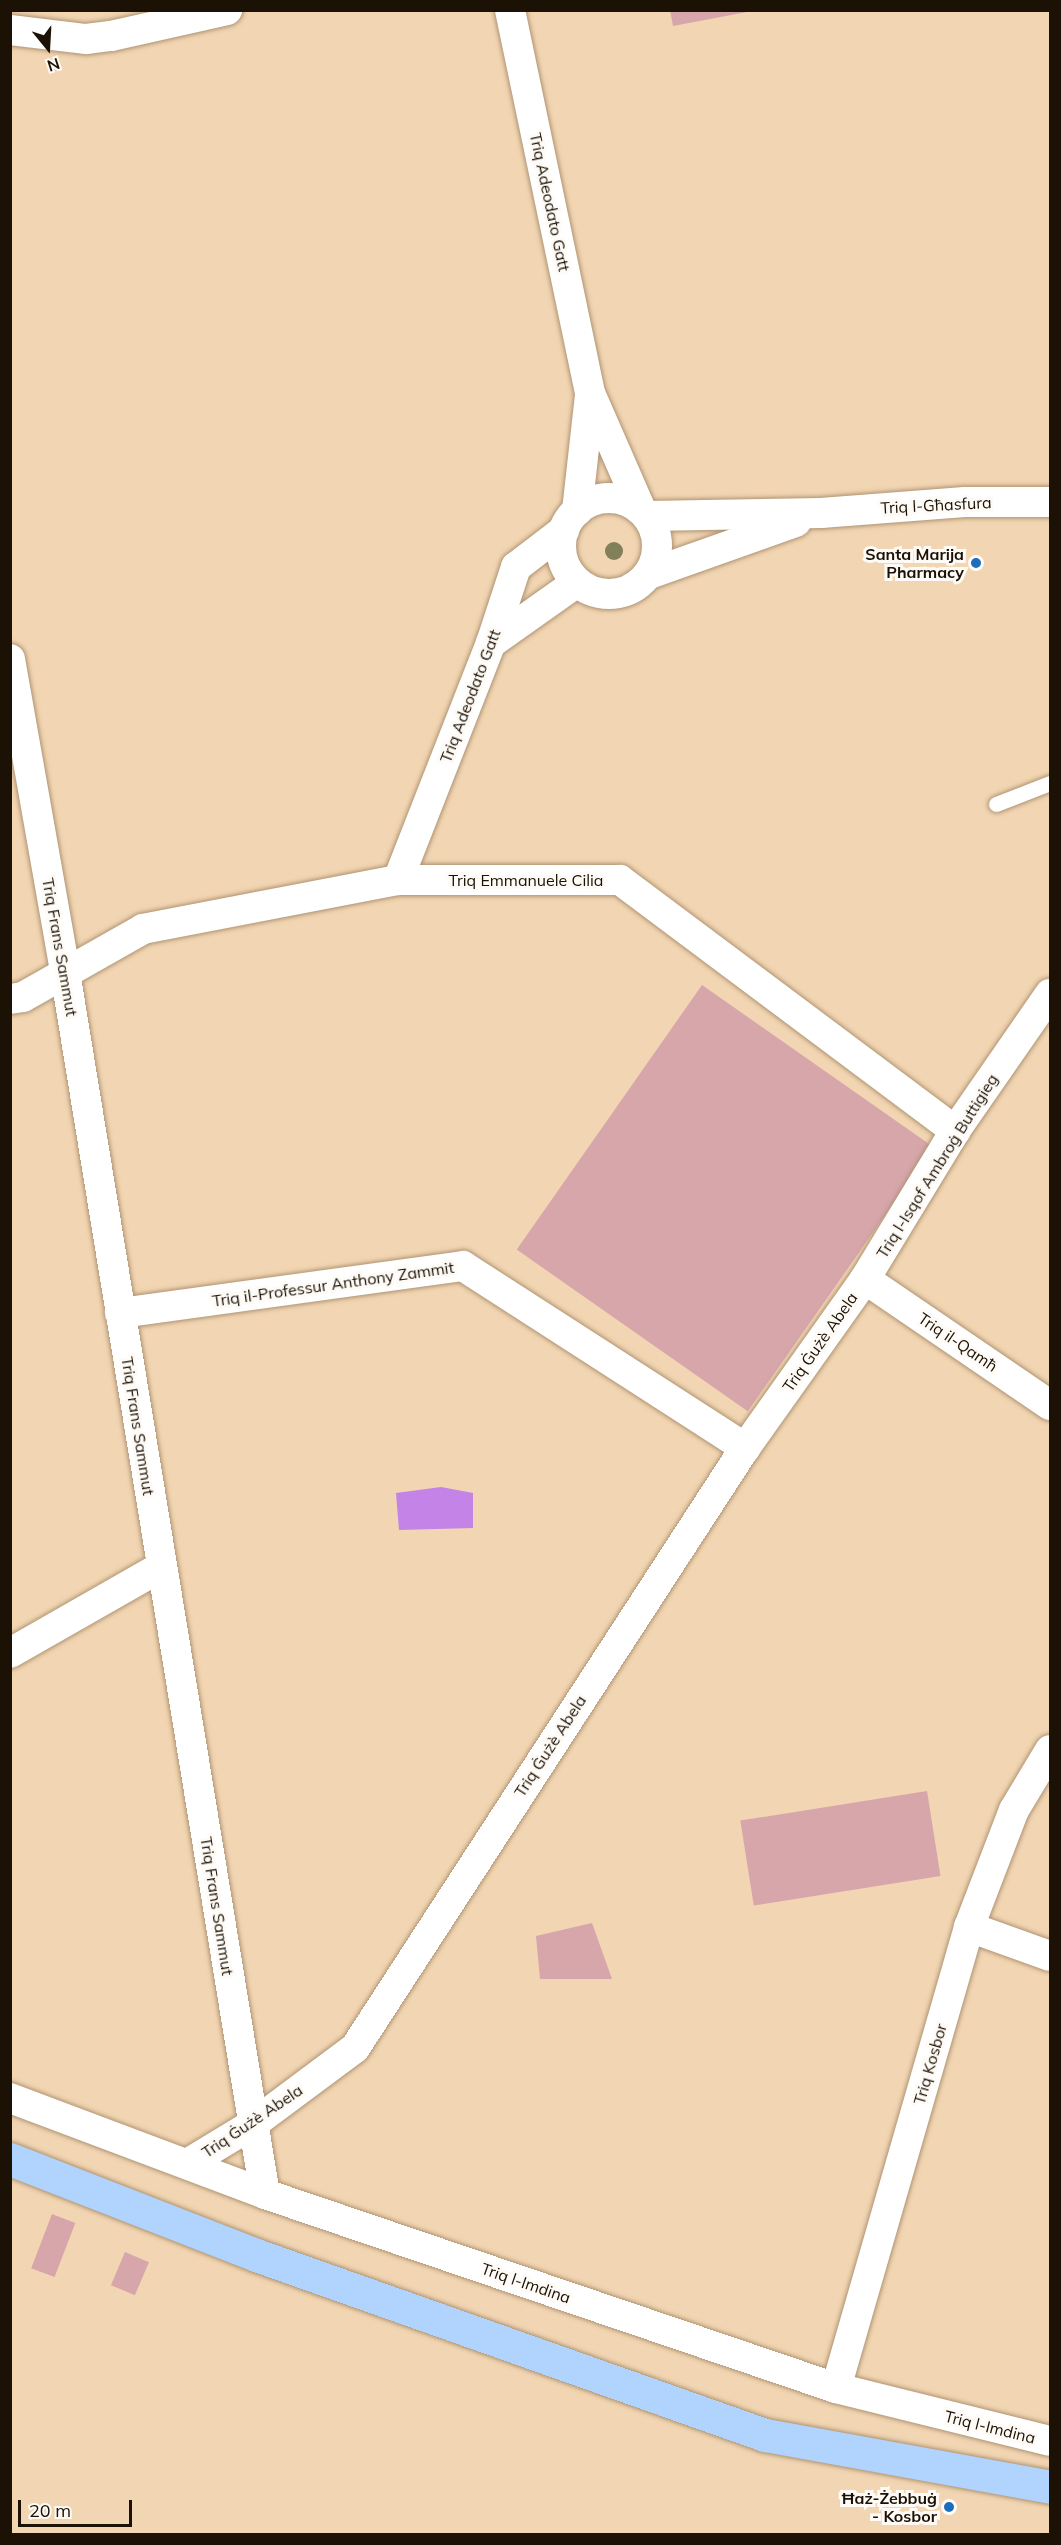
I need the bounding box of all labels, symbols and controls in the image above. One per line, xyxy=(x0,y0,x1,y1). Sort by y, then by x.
north arrow xyxy=(18,18,78,78)
text: N xyxy=(45,54,62,76)
street label: Triq Adeodato Gatt xyxy=(526,131,574,273)
street label: Triq l-Għasfura xyxy=(880,493,992,517)
place label: Santa Marija Pharmacy xyxy=(865,544,964,582)
marker: Santa Marija Pharmacy xyxy=(969,556,983,570)
street label: Triq Adeodato Gatt xyxy=(436,627,504,765)
street label: Triq Emmanuele Cilia xyxy=(449,870,603,890)
street label: Triq Frans Sammut xyxy=(38,876,82,1018)
street label: Triq l-Isqof Ambroġ Buttigieg xyxy=(872,1070,1002,1262)
street label: Triq il-Professur Anthony Zammit xyxy=(211,1258,455,1310)
street label: Triq Ġużè Abela xyxy=(779,1288,861,1396)
street label: Triq il-Qamħ xyxy=(915,1308,1001,1376)
street label: Triq Frans Sammut xyxy=(118,1355,158,1497)
street label: Triq Ġużè Abela xyxy=(510,1692,590,1800)
street label: Triq Frans Sammut xyxy=(197,1835,237,1977)
street label: Triq Kosbor xyxy=(909,2021,951,2107)
street label: Triq Ġużè Abela xyxy=(198,2080,306,2162)
street label: Triq l-Imdina xyxy=(479,2259,573,2307)
street label: Triq l-Imdina xyxy=(943,2406,1037,2448)
scale bar xyxy=(21,2488,135,2526)
place label: Ħaż-Żebbuġ - Kosbor xyxy=(841,2488,937,2526)
text: 20 m xyxy=(29,2499,71,2522)
marker: Ħaż-Żebbuġ - Kosbor xyxy=(942,2500,956,2514)

